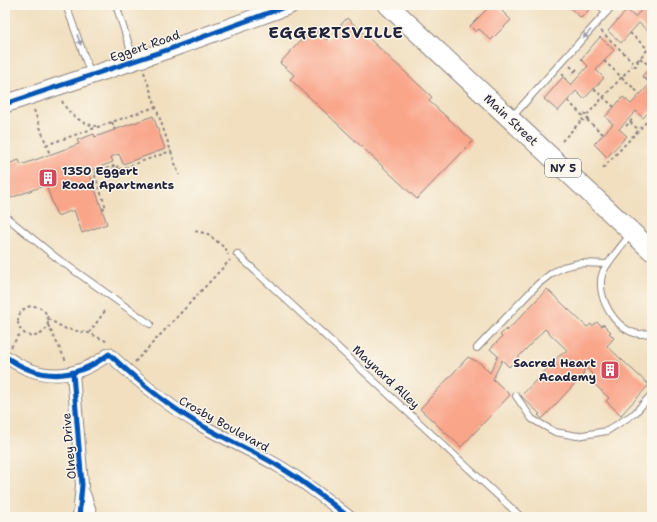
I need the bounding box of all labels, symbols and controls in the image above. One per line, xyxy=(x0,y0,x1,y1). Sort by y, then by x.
district label: EGGERTSVILLE xyxy=(268,22,404,43)
street label: Eggert Road xyxy=(108,26,182,65)
one-way arrow xyxy=(583,29,592,39)
one-way arrow xyxy=(76,34,82,46)
street label: Main Street xyxy=(480,91,542,149)
road number: NY 5 xyxy=(545,159,581,177)
place label: 1350 Eggert Road Apartments xyxy=(62,163,174,193)
building icon: 1350 Eggert Road Apartments xyxy=(37,167,59,189)
street label: Maynard Alley xyxy=(349,342,423,412)
place label: Sacred Heart Academy xyxy=(513,355,596,385)
building icon: Sacred Heart Academy xyxy=(599,359,621,381)
street label: Crosby Boulevard xyxy=(176,393,272,456)
street label: Olney Drive xyxy=(58,412,80,480)

